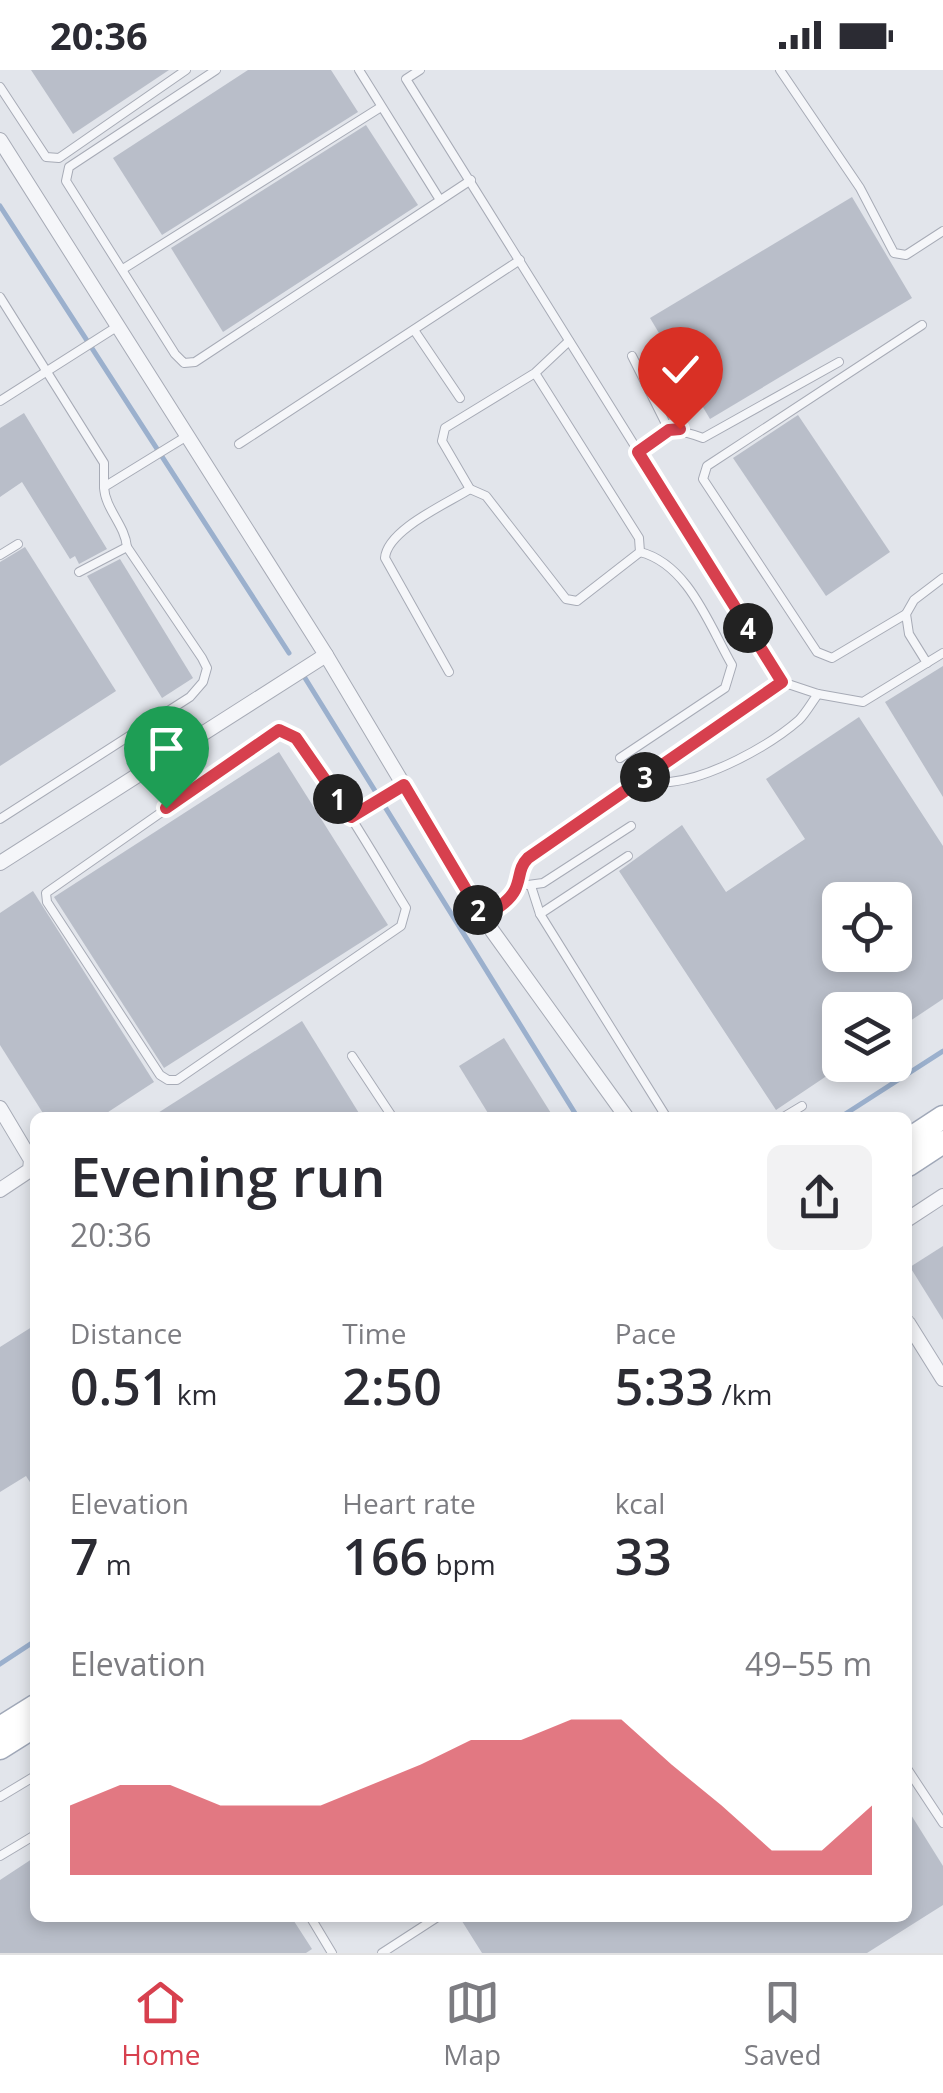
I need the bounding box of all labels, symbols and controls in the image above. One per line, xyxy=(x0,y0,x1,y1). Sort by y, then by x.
text: 20:36 xyxy=(50,9,148,61)
pin xyxy=(638,327,723,430)
icon: check xyxy=(653,342,708,397)
pin: 4 xyxy=(723,603,773,653)
text: 4 xyxy=(740,609,756,647)
pin xyxy=(124,706,209,809)
icon: arrive xyxy=(139,721,194,776)
pin: 3 xyxy=(620,752,670,802)
text: 3 xyxy=(637,758,653,796)
pin: 1 xyxy=(313,774,363,824)
text: 1 xyxy=(330,780,346,818)
map controls xyxy=(822,882,912,1082)
button: locate xyxy=(822,882,912,972)
pin: 2 xyxy=(453,885,503,935)
text: 2 xyxy=(470,891,486,929)
button: layers xyxy=(822,992,912,1082)
text: Evening run xyxy=(70,1138,385,1213)
button: share xyxy=(767,1145,872,1250)
text: 20:36 xyxy=(70,1213,152,1256)
text: Distance xyxy=(70,1314,183,1352)
text: Time xyxy=(342,1314,406,1352)
text: Pace xyxy=(615,1314,676,1352)
text: 0.51 xyxy=(70,1352,169,1420)
text: 2:50 xyxy=(342,1352,442,1420)
text: 5:33 xyxy=(615,1352,714,1420)
text: km xyxy=(169,1375,217,1413)
text: /km xyxy=(714,1375,772,1413)
text: Elevation xyxy=(70,1484,189,1522)
text: Heart rate xyxy=(342,1484,476,1522)
text: kcal xyxy=(615,1484,665,1522)
text: 7 xyxy=(70,1522,99,1590)
text: 166 xyxy=(342,1522,428,1590)
text: 33 xyxy=(615,1522,672,1590)
text: m xyxy=(99,1545,132,1583)
text: bpm xyxy=(428,1545,496,1583)
text: Elevation xyxy=(70,1642,206,1685)
text: 49–55 m xyxy=(745,1642,872,1685)
tab: Home xyxy=(121,1975,201,2073)
tab: Map xyxy=(443,1975,501,2073)
tab: Saved xyxy=(744,1975,822,2073)

